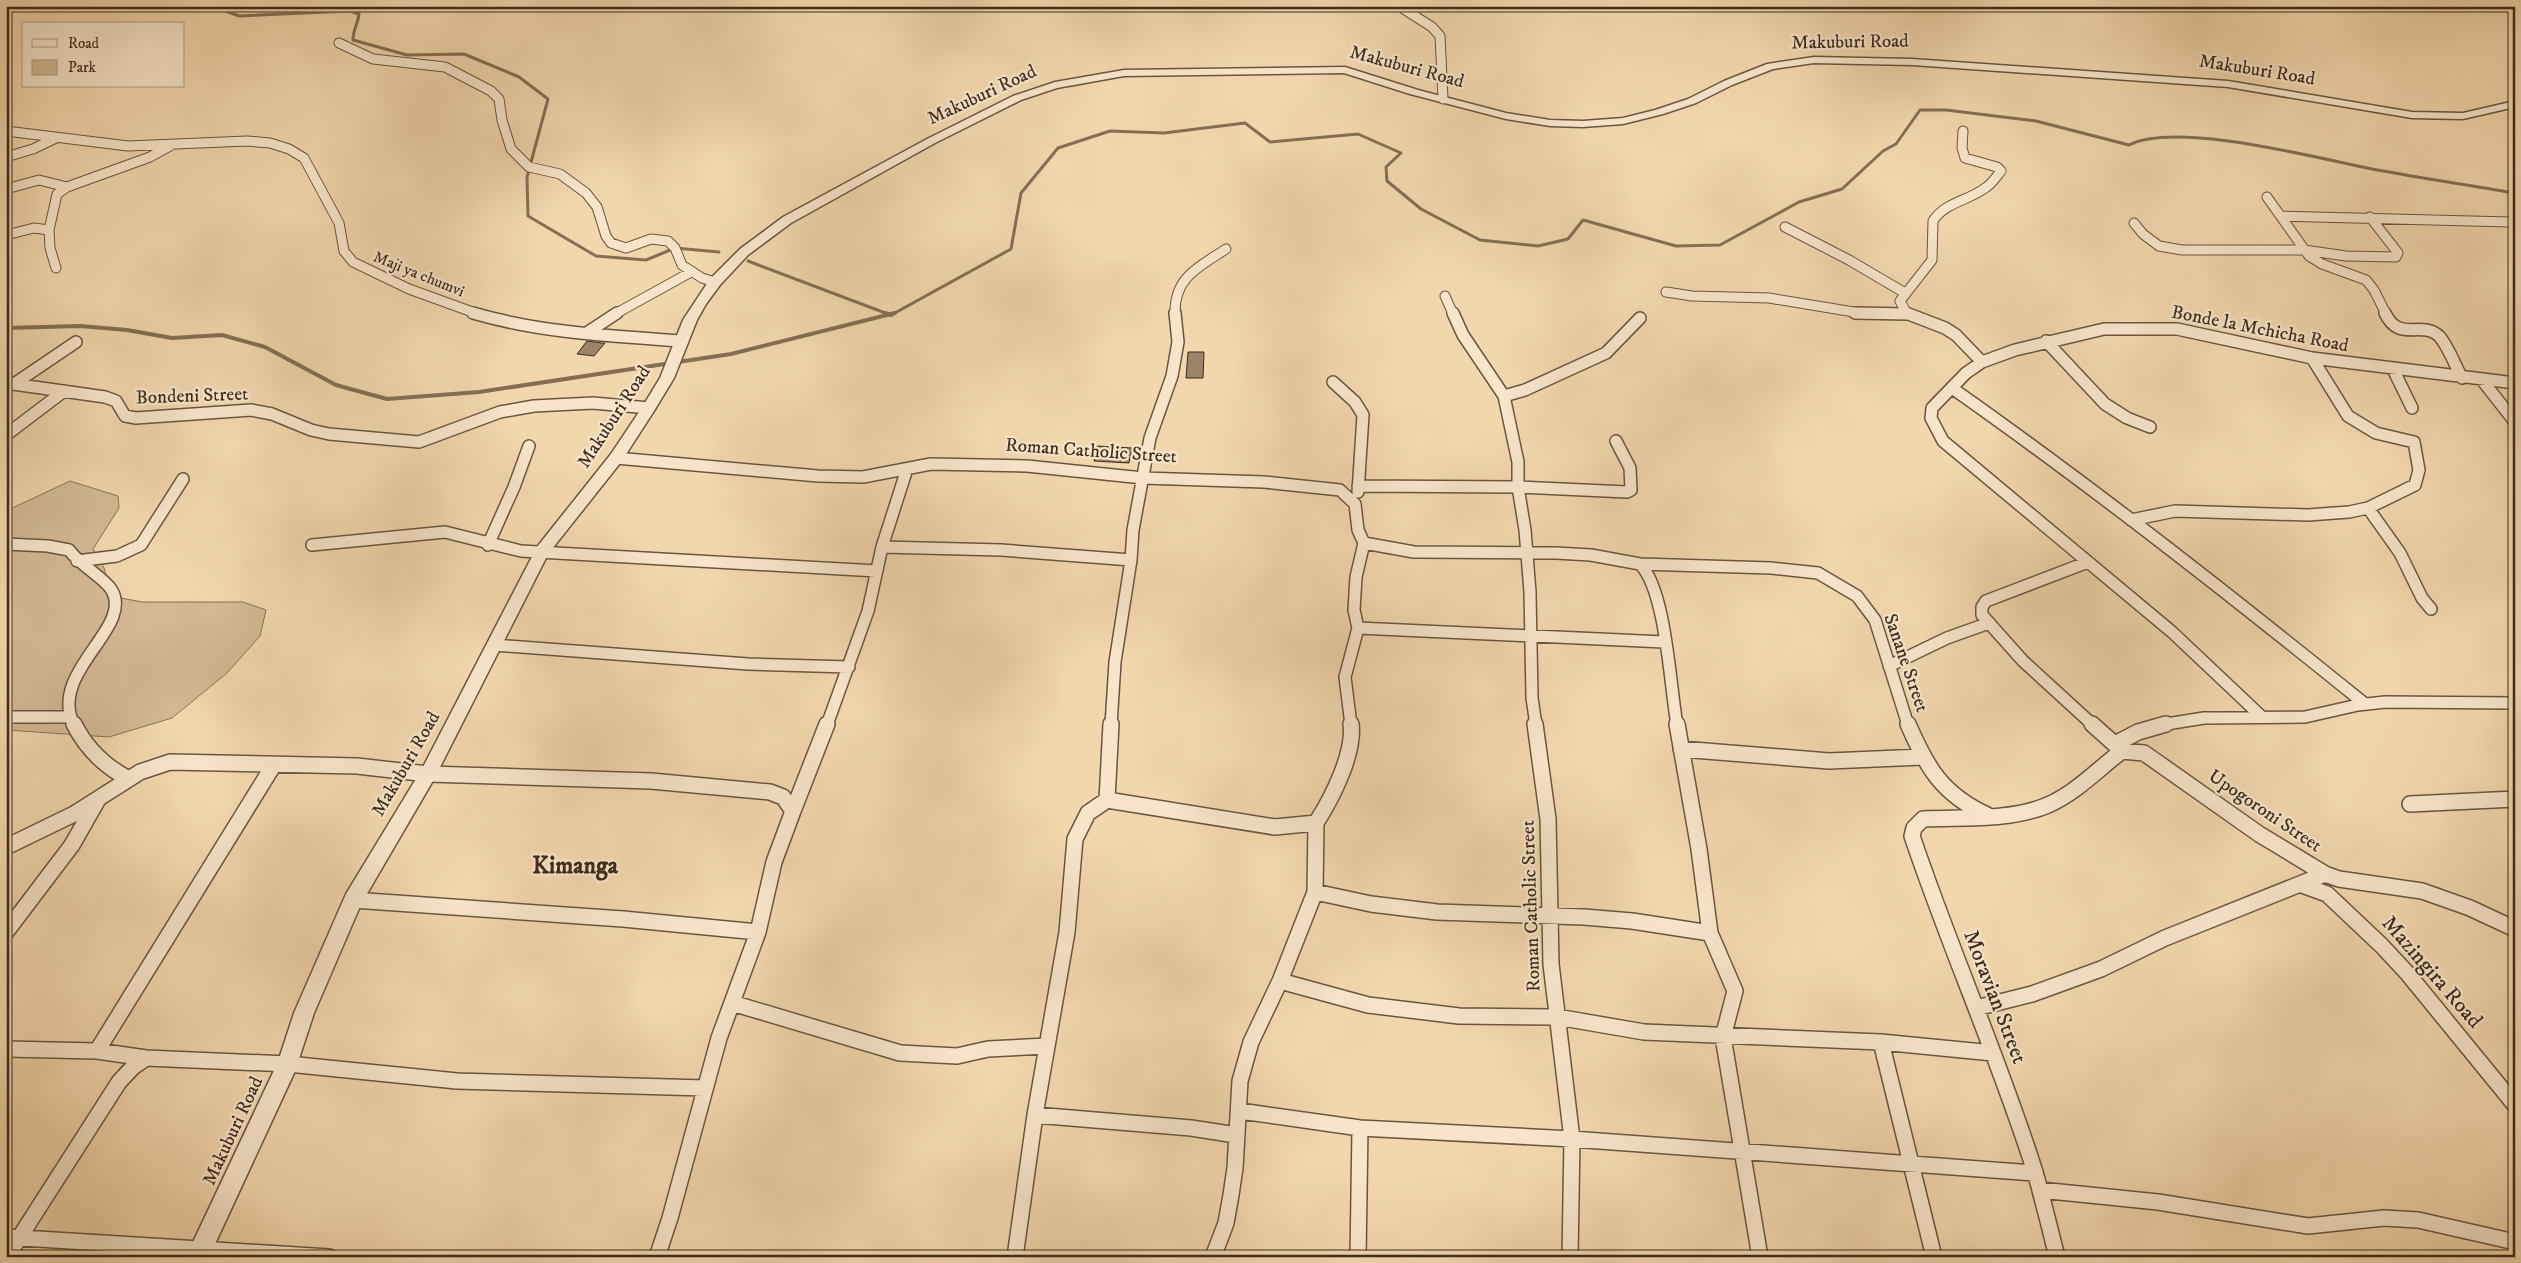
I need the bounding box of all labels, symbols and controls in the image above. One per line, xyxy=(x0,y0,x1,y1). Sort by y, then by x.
legend xyxy=(22,22,185,88)
street label: Makuburi Road xyxy=(1791,29,1909,55)
text: Road xyxy=(68,34,100,53)
street label: Makuburi Road xyxy=(1347,41,1467,93)
street label: Makuburi Road xyxy=(2197,49,2317,91)
text: Park xyxy=(68,58,97,77)
street label: Makuburi Road xyxy=(924,60,1041,130)
street label: Maji ya chumvi xyxy=(370,247,468,301)
street label: Bonde la Mchicha Road xyxy=(2169,301,2351,358)
street label: Makuburi Road xyxy=(572,361,656,472)
street label: Bondeni Street xyxy=(135,383,249,409)
street label: Roman Catholic Street xyxy=(1005,434,1177,468)
street label: Sanane Street xyxy=(1878,611,1934,715)
street label: Makuburi Road xyxy=(367,707,446,821)
street label: Upogoroni Street xyxy=(2204,765,2326,857)
street label: Roman Catholic Street xyxy=(1517,820,1545,992)
district label: Kimanga xyxy=(532,851,619,881)
street label: Mazingira Road xyxy=(2376,910,2488,1034)
street label: Moravian Street xyxy=(1957,926,2033,1068)
street label: Makuburi Road xyxy=(198,1072,268,1189)

